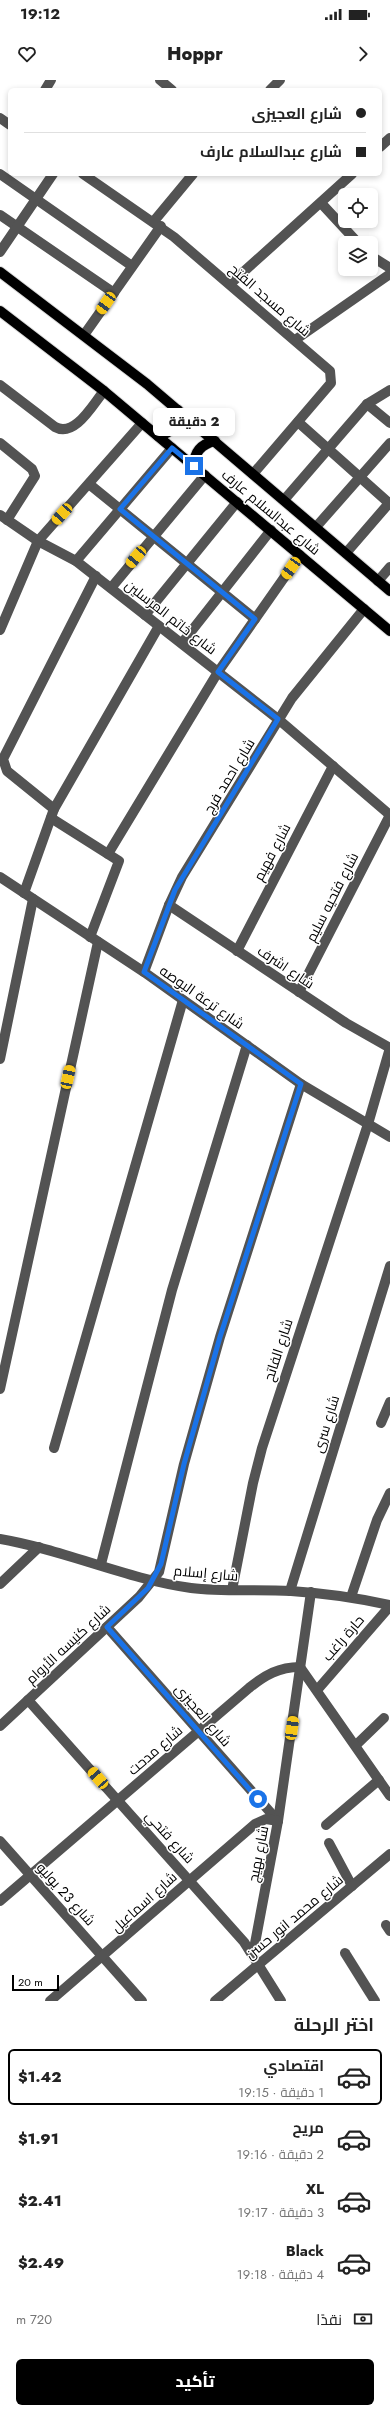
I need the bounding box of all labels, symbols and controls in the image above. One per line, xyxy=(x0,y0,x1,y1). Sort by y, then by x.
text: 19:12 xyxy=(20,3,60,25)
text: Hoppr xyxy=(167,41,223,67)
icon: heart xyxy=(16,43,38,65)
icon: forward xyxy=(352,43,374,65)
text: شارع العجيزى xyxy=(251,103,342,125)
text: شارع عبدالسلام عارف xyxy=(200,141,342,163)
map controls xyxy=(338,188,378,276)
button: locate xyxy=(338,188,378,228)
button: layers xyxy=(338,236,378,276)
street label: شارع مسجد الفتح xyxy=(225,259,315,341)
car xyxy=(94,290,118,316)
callout: 2 دقيقة xyxy=(153,408,235,436)
text: 2 دقيقة xyxy=(169,412,219,431)
route end xyxy=(185,457,203,475)
street label: شارع عبدالسلام عارف xyxy=(217,465,325,559)
car xyxy=(50,501,74,527)
car xyxy=(124,544,148,570)
car xyxy=(279,555,303,581)
street label: شارع خاتم المرسلين xyxy=(121,575,221,659)
street label: شارع احمد فرج xyxy=(199,735,259,817)
street label: شارع فهيم xyxy=(249,820,295,884)
street label: شارع فتحيه سليم xyxy=(301,849,363,945)
street label: شارع اشرف xyxy=(253,941,319,993)
street label: شارع ترعة البوصه xyxy=(156,960,248,1034)
car xyxy=(60,1064,76,1090)
street label: شارع الفاتح xyxy=(259,1316,297,1384)
street label: شارع سرى xyxy=(308,1393,344,1455)
street label: شارع إسلام xyxy=(173,1560,239,1586)
street label: شارع كنيسه الأروام xyxy=(21,1599,115,1689)
street label: حارة راغب xyxy=(317,1611,369,1665)
street label: شارع العجيزى xyxy=(170,1679,236,1751)
car xyxy=(284,1715,300,1741)
street label: شارع مدحت xyxy=(123,1720,187,1780)
car xyxy=(86,1765,110,1791)
route start xyxy=(249,1790,267,1808)
street label: شارع فتحي xyxy=(139,1806,199,1869)
street label: شارع بهيج xyxy=(243,1824,273,1884)
street label: شارع 23 يوليو xyxy=(32,1858,100,1930)
street label: شارع اسماعيل xyxy=(107,1867,181,1937)
street label: شارع محمد انور حسن xyxy=(241,1870,347,1964)
scale bar xyxy=(12,1973,59,1992)
text: 20 m xyxy=(18,1974,43,1990)
text: اختر الرحلة xyxy=(294,2012,374,2038)
text: اقتصادي xyxy=(264,2055,324,2077)
icon: car xyxy=(336,2059,372,2095)
text: $1.42 xyxy=(18,2066,62,2088)
text: 1 دقيقة · 19:15 xyxy=(238,2083,324,2102)
text: مريح xyxy=(292,2117,324,2139)
icon: car xyxy=(336,2121,372,2157)
text: $1.91 xyxy=(18,2128,59,2150)
text: 2 دقيقة · 19:16 xyxy=(237,2145,324,2164)
text: XL xyxy=(306,2178,324,2200)
icon: car xyxy=(336,2183,372,2219)
text: $2.41 xyxy=(18,2190,62,2212)
text: 3 دقيقة · 19:17 xyxy=(238,2203,324,2222)
text: Black xyxy=(286,2240,324,2262)
icon: car xyxy=(336,2245,372,2281)
text: $2.49 xyxy=(18,2252,64,2274)
text: 4 دقيقة · 19:18 xyxy=(237,2265,324,2284)
icon: cash xyxy=(352,2308,374,2330)
text: نقدًا xyxy=(316,2309,342,2331)
text: 720 m xyxy=(16,2310,52,2329)
button: تأكيد xyxy=(16,2359,374,2405)

